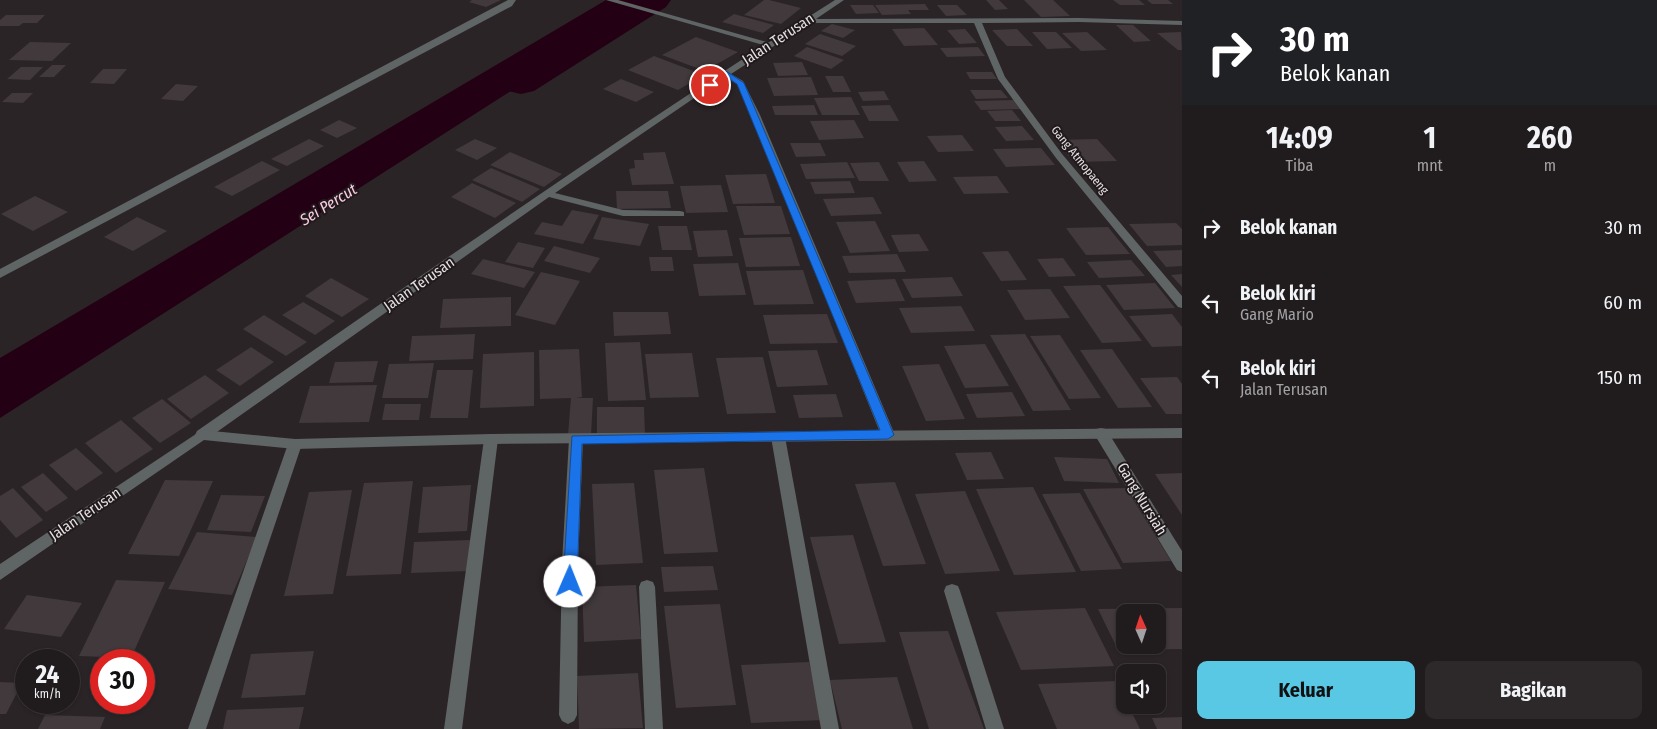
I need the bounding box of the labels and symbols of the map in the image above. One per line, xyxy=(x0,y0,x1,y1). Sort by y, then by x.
street label: Jalan Terusan xyxy=(739,9,817,69)
pin xyxy=(689,64,731,106)
street label: Gang Atmopaeng xyxy=(1048,123,1112,197)
water label: Sei Percut xyxy=(295,179,361,230)
street label: Jalan Terusan xyxy=(380,253,458,315)
street label: Gang Nursiah xyxy=(1113,459,1171,539)
street label: Jalan Terusan xyxy=(46,484,124,544)
position arrow xyxy=(543,555,595,607)
north arrow xyxy=(1116,604,1166,654)
speed limit sign: 30 xyxy=(90,649,155,714)

